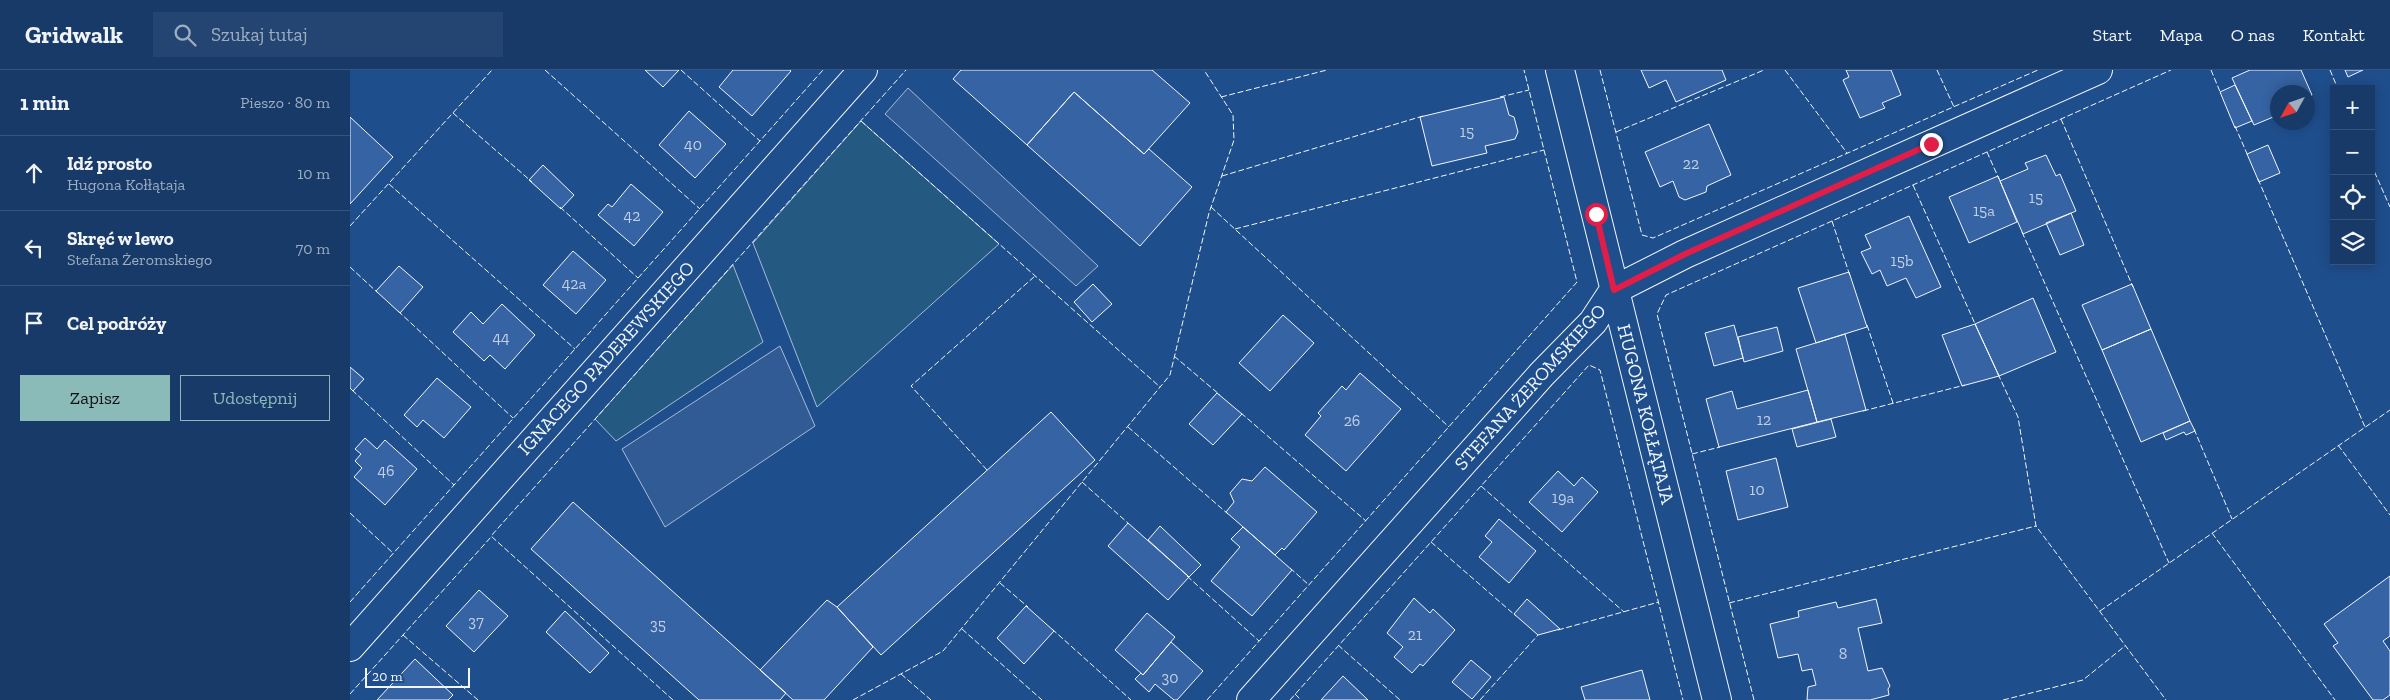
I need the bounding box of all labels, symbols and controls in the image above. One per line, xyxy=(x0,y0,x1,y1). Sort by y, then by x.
search box xyxy=(153,12,503,57)
text: Gridwalk xyxy=(25,20,123,49)
icon: search xyxy=(171,21,199,49)
text: Szukaj tutaj xyxy=(211,23,307,46)
text: Start xyxy=(2093,24,2132,46)
text: Mapa xyxy=(2160,24,2203,46)
text: O nas xyxy=(2231,24,2275,46)
text: Kontakt xyxy=(2303,24,2365,46)
north arrow xyxy=(2270,85,2315,130)
map controls xyxy=(2330,85,2375,265)
button: + xyxy=(2330,85,2375,130)
text: 1 min xyxy=(20,90,70,115)
text: Pieszo · 80 m xyxy=(240,93,330,112)
house number: 15 xyxy=(1460,122,1474,141)
button: − xyxy=(2330,130,2375,175)
route end xyxy=(1920,133,1943,156)
house number: 40 xyxy=(684,135,702,154)
text: Idź prosto xyxy=(67,152,152,175)
house number: 22 xyxy=(1683,154,1699,173)
icon: ahead xyxy=(20,159,48,187)
text: 10 m xyxy=(297,164,330,183)
text: Hugona Kołłątaja xyxy=(67,175,185,194)
button: locate xyxy=(2330,175,2375,220)
house number: 15 xyxy=(2029,188,2043,207)
house number: 15a xyxy=(1973,201,1995,220)
route start xyxy=(1585,203,1608,226)
house number: 42 xyxy=(624,206,640,225)
button: layers xyxy=(2330,220,2375,265)
text: Skręć w lewo xyxy=(67,227,174,250)
icon: left xyxy=(20,234,48,262)
text: 70 m xyxy=(296,239,330,258)
text: Stefana Żeromskiego xyxy=(67,250,212,269)
house number: 15b xyxy=(1891,251,1913,270)
street label: IGNACEGO PADEREWSKIEGO xyxy=(513,256,699,460)
house number: 42a xyxy=(562,274,587,293)
street label: STEFANA ŻEROMSKIEGO xyxy=(1449,299,1611,475)
icon: arrive xyxy=(20,309,48,337)
text: Cel podróży xyxy=(67,312,166,335)
street label: HUGONA KOŁŁĄTAJA xyxy=(1612,322,1680,507)
house number: 44 xyxy=(492,328,510,347)
button: Zapisz xyxy=(20,375,170,421)
button: Udostępnij xyxy=(180,375,330,421)
house number: 12 xyxy=(1757,410,1771,429)
house number: 26 xyxy=(1344,411,1360,430)
house number: 46 xyxy=(377,461,395,480)
house number: 10 xyxy=(1749,480,1765,499)
house number: 19a xyxy=(1552,488,1574,507)
house number: 37 xyxy=(468,612,484,631)
house number: 35 xyxy=(650,615,666,634)
house number: 21 xyxy=(1408,625,1422,644)
house number: 8 xyxy=(1839,644,1847,663)
scale bar xyxy=(365,665,470,688)
text: 20 m xyxy=(372,668,403,685)
house number: 30 xyxy=(1161,668,1179,687)

